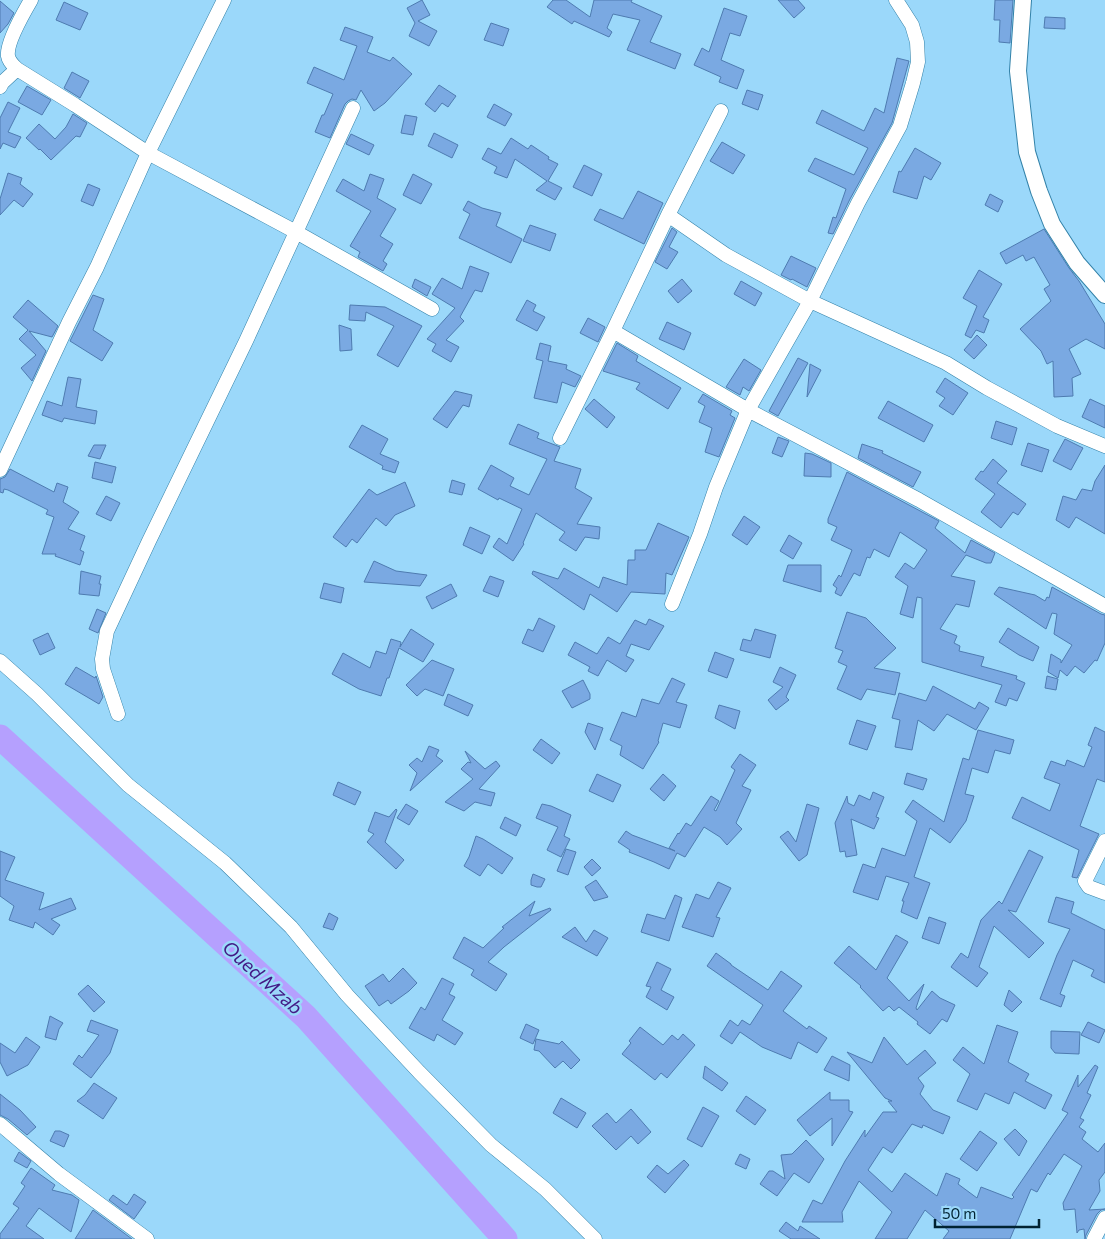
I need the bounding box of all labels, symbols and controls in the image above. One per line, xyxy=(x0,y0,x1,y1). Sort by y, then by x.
water label: Oued Mzab xyxy=(218,935,308,1019)
scale bar xyxy=(935,1196,1039,1228)
text: 50 m xyxy=(942,1204,976,1222)

